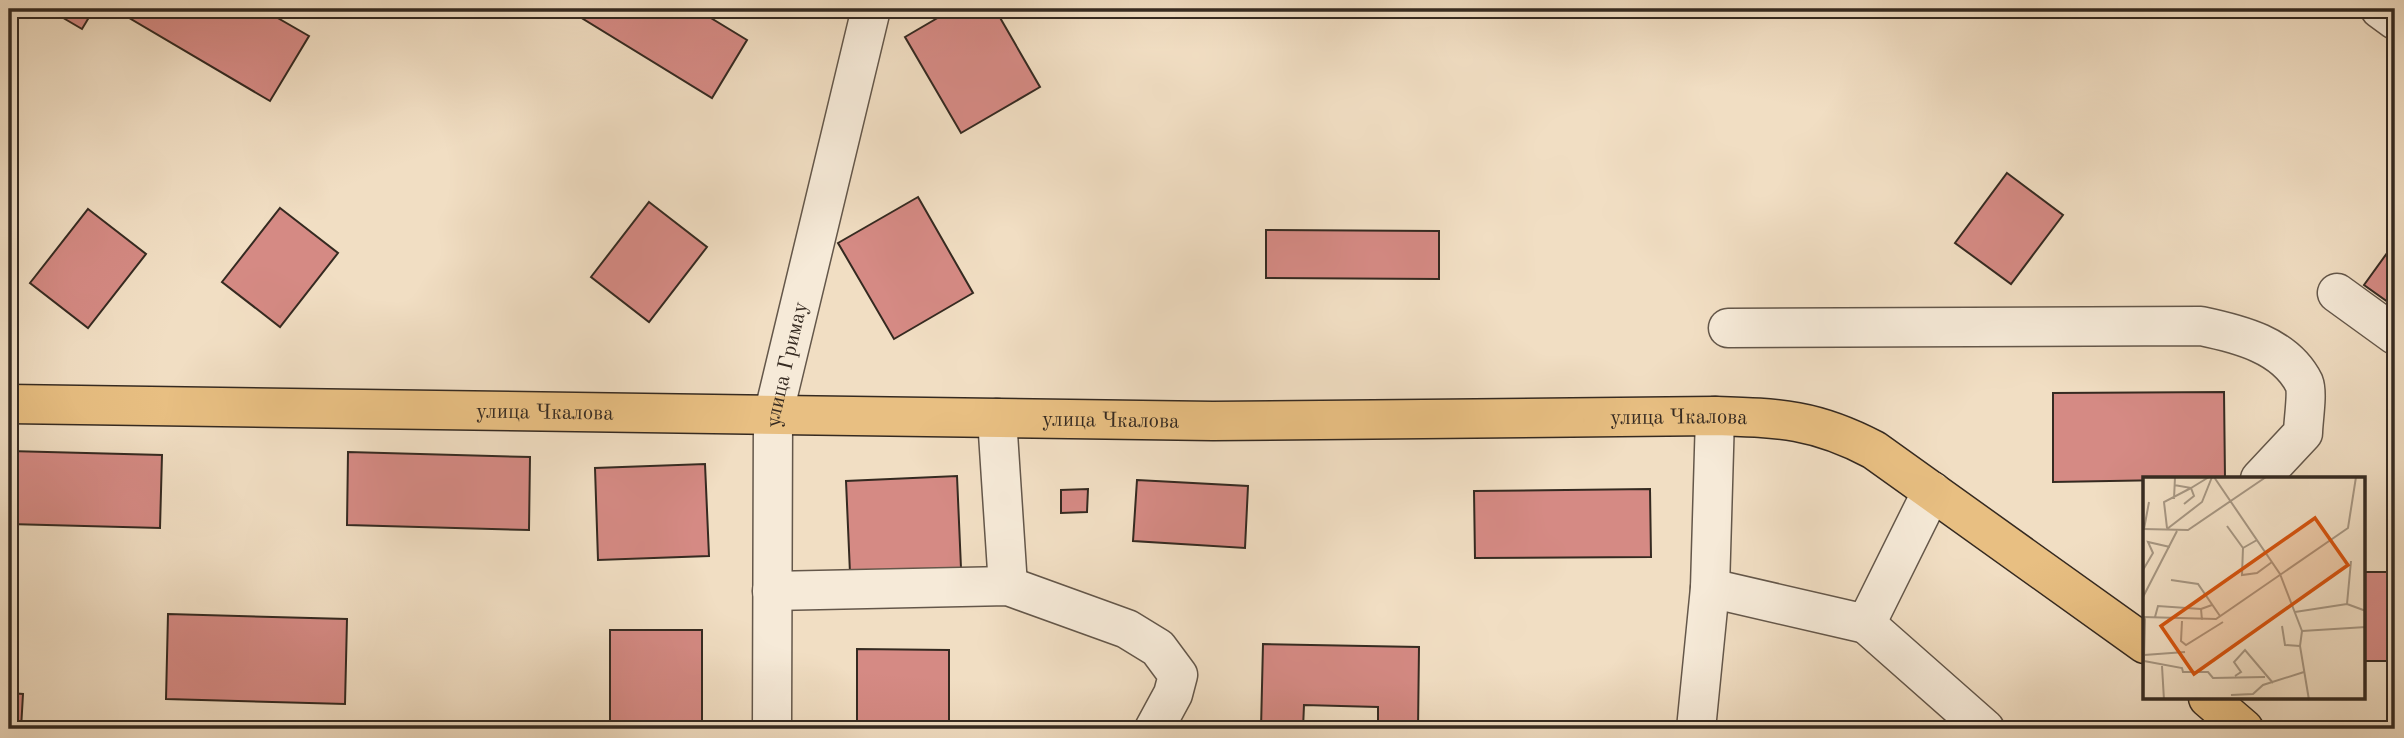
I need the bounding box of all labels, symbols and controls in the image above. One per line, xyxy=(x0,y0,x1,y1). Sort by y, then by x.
street label: улица Гримау xyxy=(764,300,812,428)
street label: улица Чкалова xyxy=(476,402,614,425)
street label: улица Чкалова xyxy=(1610,407,1748,429)
street label: улица Чкалова xyxy=(1042,410,1180,433)
inset map xyxy=(2143,477,2366,700)

